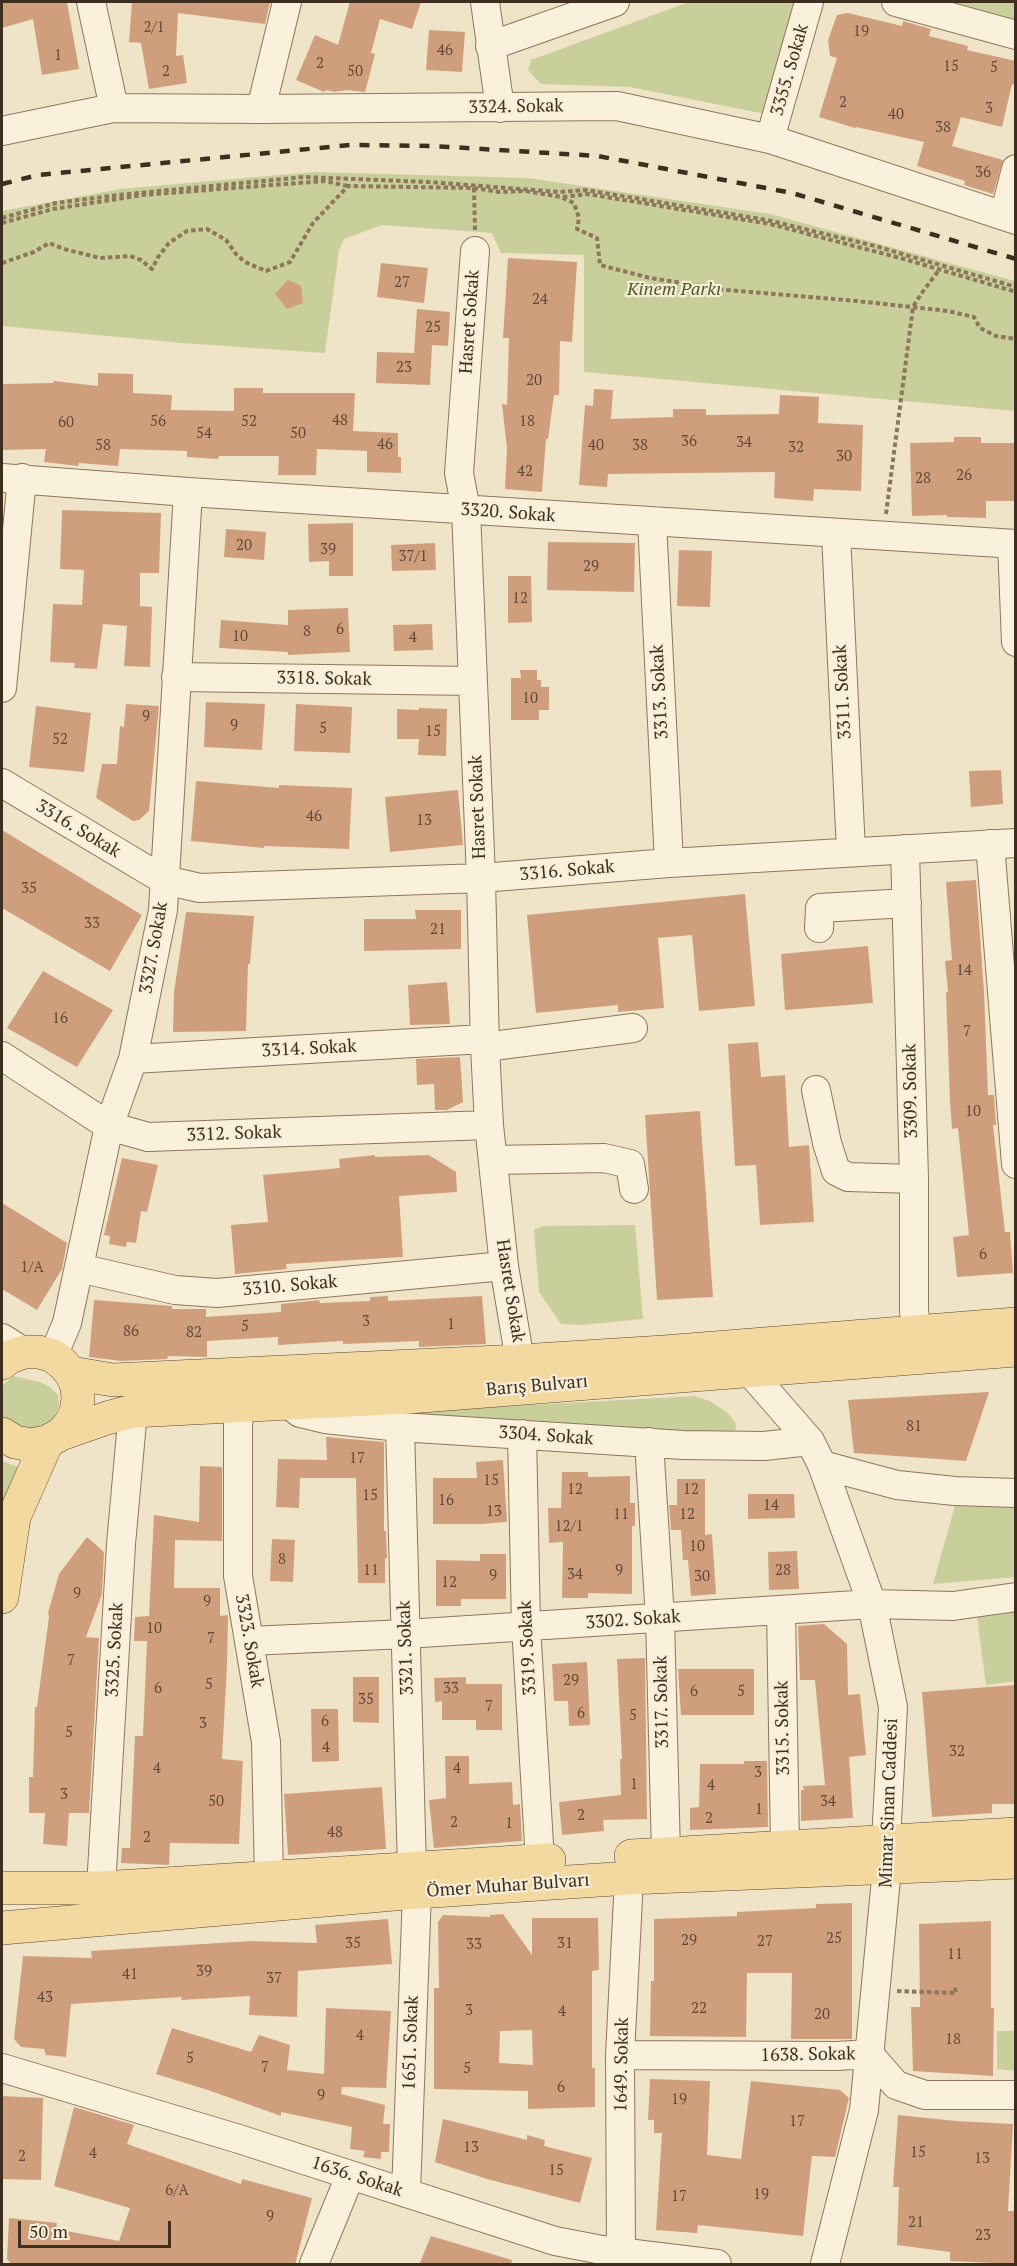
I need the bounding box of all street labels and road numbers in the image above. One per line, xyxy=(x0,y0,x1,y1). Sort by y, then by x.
street label: 3355. Sokak xyxy=(767,21,813,119)
street label: 3324. Sokak xyxy=(468,95,564,119)
street label: Hasret Sokak xyxy=(456,269,484,375)
street label: 3320. Sokak xyxy=(460,499,556,527)
street label: 3313. Sokak xyxy=(647,644,673,740)
street label: 3311. Sokak xyxy=(830,644,856,740)
street label: 3318. Sokak xyxy=(276,667,372,691)
street label: Hasret Sokak xyxy=(465,755,491,859)
street label: 3316. Sokak xyxy=(32,795,124,863)
street label: 3316. Sokak xyxy=(519,856,615,886)
street label: 3327. Sokak xyxy=(135,900,173,996)
street label: 3314. Sokak xyxy=(261,1036,357,1062)
street label: 3309. Sokak xyxy=(899,1043,923,1139)
street label: 3312. Sokak xyxy=(186,1122,282,1146)
street label: Hasret Sokak xyxy=(491,1238,529,1344)
street label: 3310. Sokak xyxy=(242,1271,338,1301)
street label: Barış Bulvarı xyxy=(485,1371,589,1401)
street label: 3304. Sokak xyxy=(498,1422,594,1450)
street label: 3323. Sokak xyxy=(230,1592,268,1690)
street label: 3321. Sokak xyxy=(394,1600,418,1696)
street label: 3319. Sokak xyxy=(515,1600,541,1696)
street label: 3325. Sokak xyxy=(102,1602,128,1698)
street label: 3302. Sokak xyxy=(585,1606,681,1634)
street label: 3317. Sokak xyxy=(650,1655,674,1749)
street label: 3315. Sokak xyxy=(771,1680,795,1776)
street label: Mimar Sinan Caddesi xyxy=(875,1718,903,1888)
street label: Ömer Muhar Bulvarı xyxy=(426,1870,590,1902)
street label: 1651. Sokak xyxy=(399,1995,423,2091)
street label: 1649. Sokak xyxy=(610,2017,634,2113)
street label: 1638. Sokak xyxy=(760,2043,856,2067)
street label: 1636. Sokak xyxy=(308,2152,406,2202)

